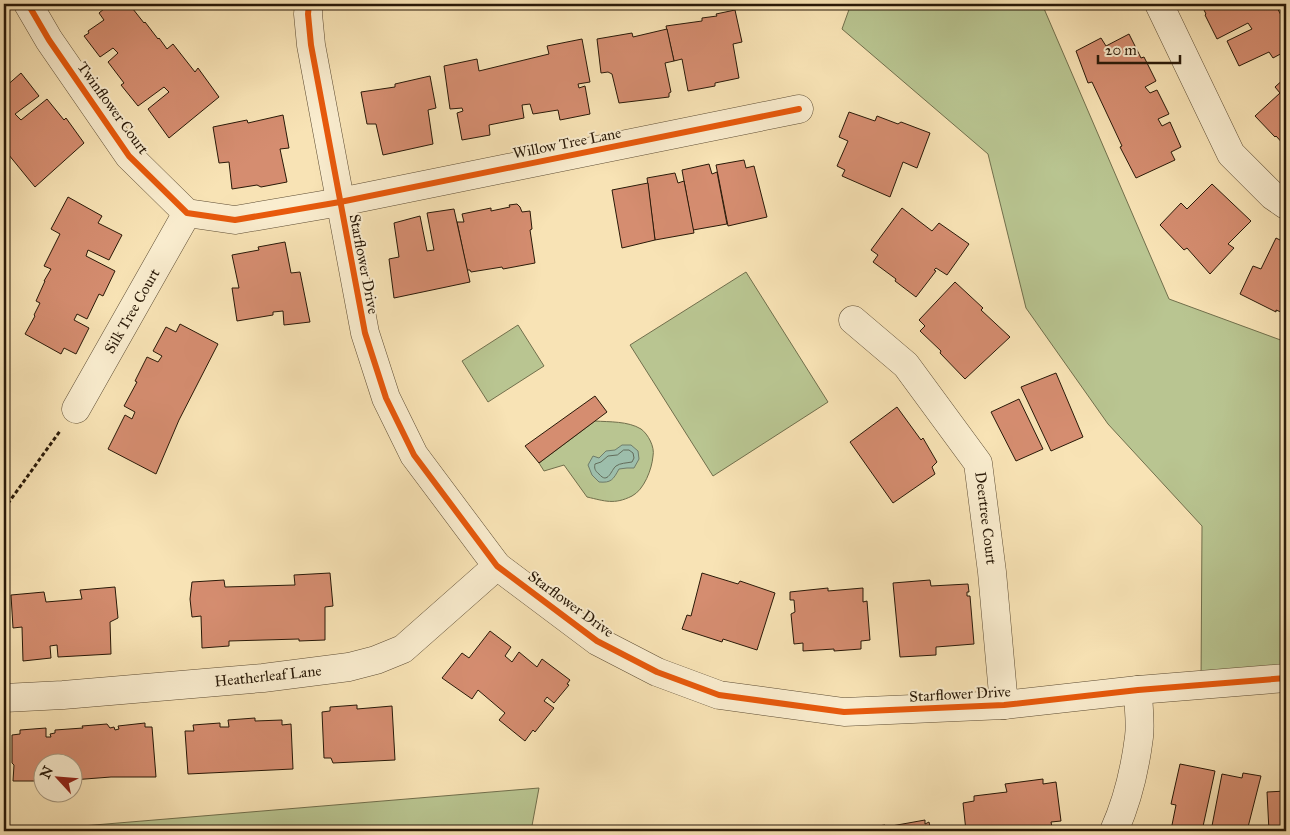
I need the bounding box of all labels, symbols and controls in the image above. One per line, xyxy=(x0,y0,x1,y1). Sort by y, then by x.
scale bar xyxy=(1098,32,1180,64)
text: 20 m xyxy=(1105,41,1137,59)
street label: Twinflower Court xyxy=(73,58,153,158)
street label: Willow Tree Lane xyxy=(511,124,623,162)
street label: Starflower Drive xyxy=(345,212,383,316)
street label: Silk Tree Court xyxy=(100,265,164,357)
street label: Deertree Court xyxy=(971,471,1001,566)
street label: Starflower Drive xyxy=(525,567,617,641)
street label: Heatherleaf Lane xyxy=(214,661,322,691)
street label: Starflower Drive xyxy=(909,682,1011,706)
north arrow xyxy=(32,752,82,802)
text: N xyxy=(37,763,57,782)

